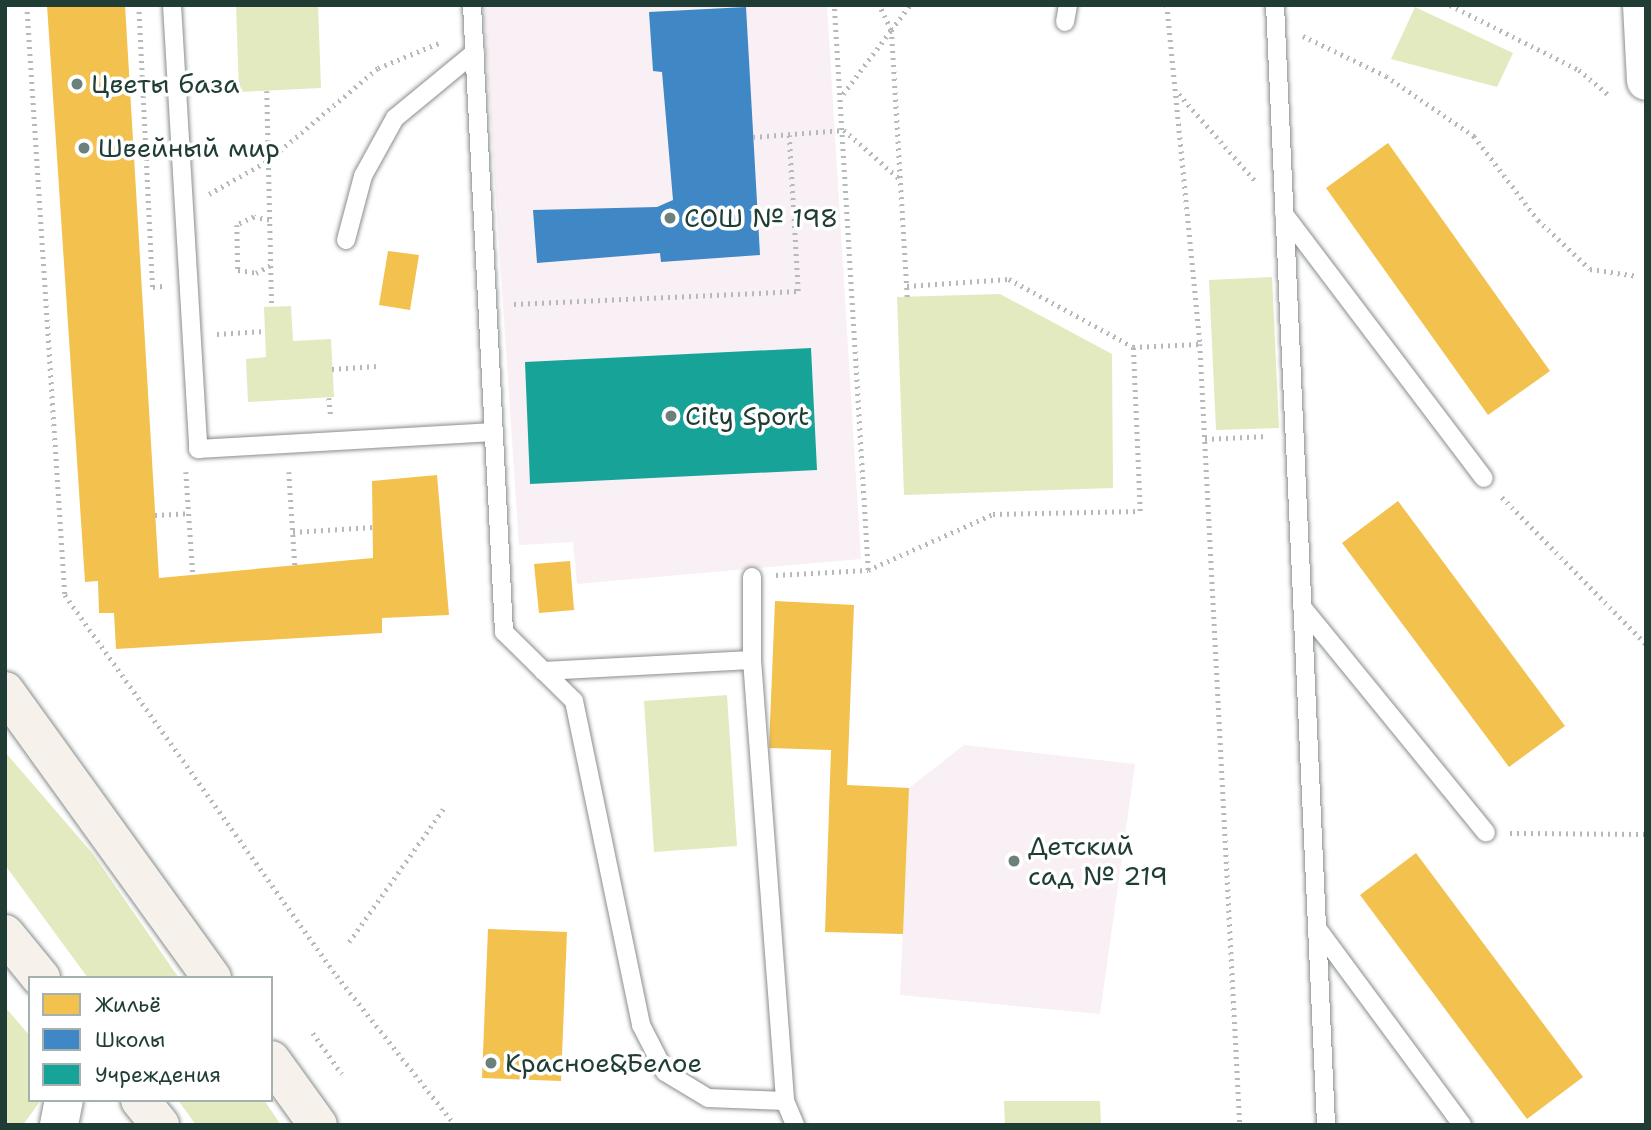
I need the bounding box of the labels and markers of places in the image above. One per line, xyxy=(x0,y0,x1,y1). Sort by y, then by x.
place label: Цветы база xyxy=(91,68,239,100)
marker: Цветы база xyxy=(69,76,85,92)
place label: Швейный мир xyxy=(98,132,280,164)
marker: Швейный мир xyxy=(76,140,92,156)
place label: СОШ № 198 xyxy=(684,202,838,234)
marker: СОШ № 198 xyxy=(662,210,678,226)
place label: City Sport xyxy=(685,400,809,432)
marker: City Sport xyxy=(663,408,679,424)
place label: Детский сад № 219 xyxy=(1028,830,1168,892)
marker: Детский сад № 219 xyxy=(1006,853,1022,869)
place label: Красное&Белое xyxy=(505,1047,702,1079)
marker: Красное&Белое xyxy=(483,1055,499,1071)

